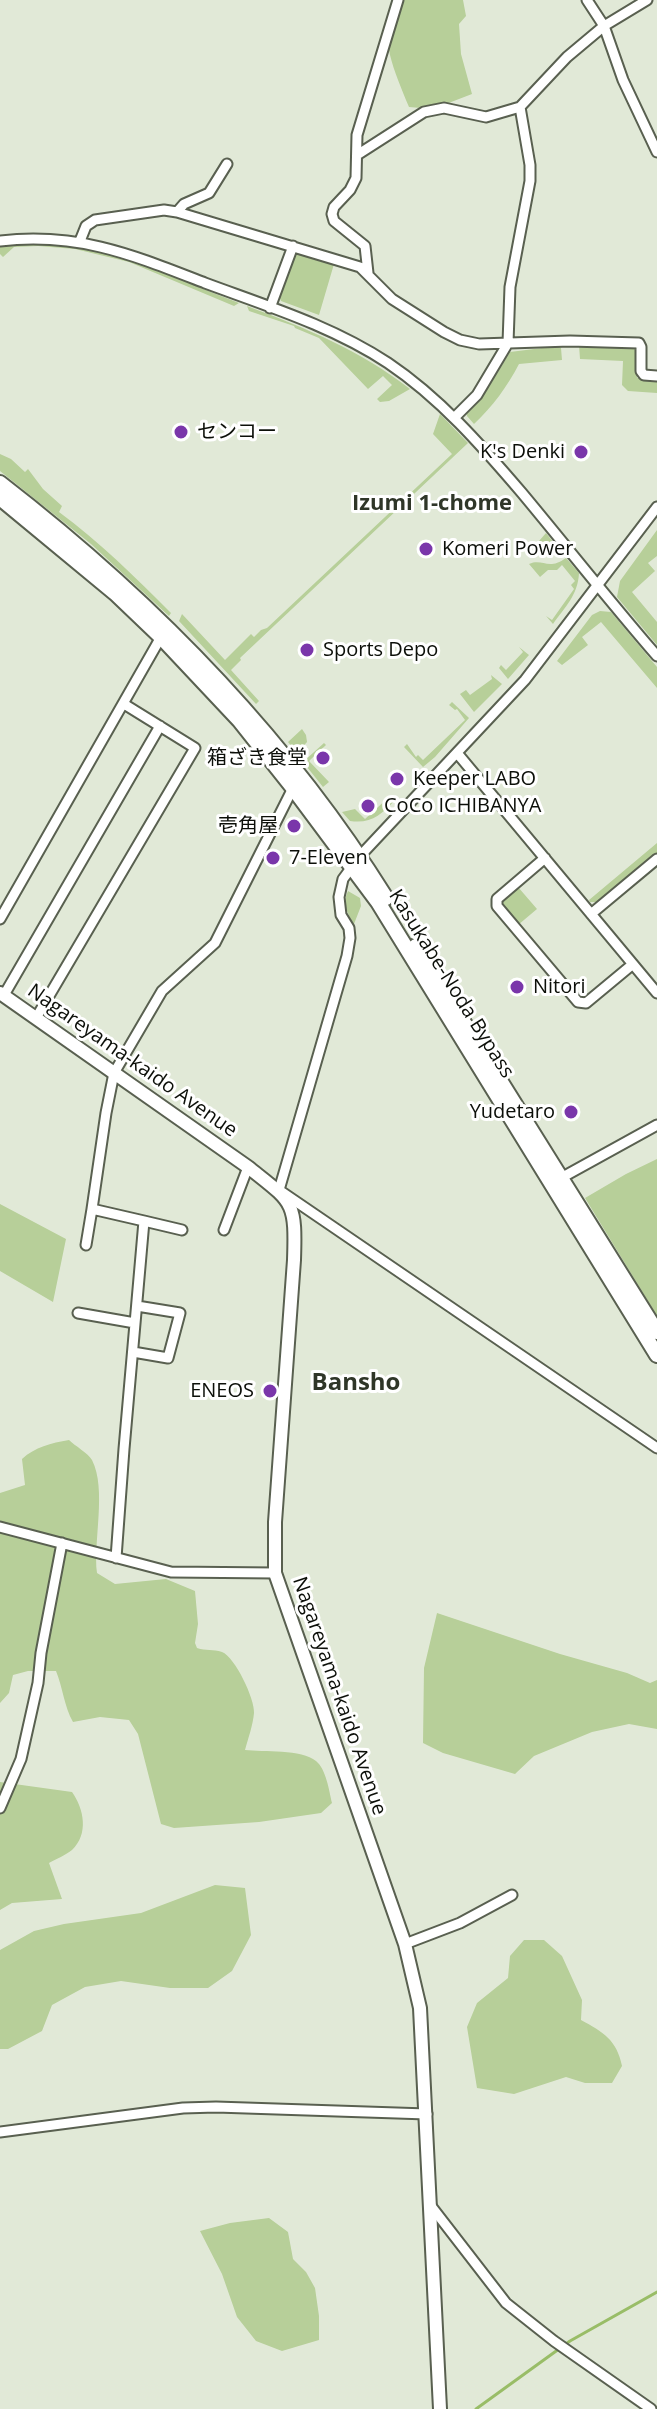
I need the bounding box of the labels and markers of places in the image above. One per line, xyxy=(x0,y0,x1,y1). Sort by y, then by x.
place label: センコー xyxy=(197,420,277,444)
marker: センコー xyxy=(172,423,190,441)
place label: K's Denki xyxy=(480,440,565,464)
marker: K's Denki xyxy=(572,443,590,461)
place label: Komeri Power xyxy=(442,537,573,561)
marker: Komeri Power xyxy=(417,540,435,558)
place label: Sports Depo xyxy=(323,638,438,662)
marker: Sports Depo xyxy=(298,641,316,659)
place label: 箱ざき食堂 xyxy=(207,746,307,770)
marker: 箱ざき食堂 xyxy=(314,749,332,767)
place label: Keeper LABO xyxy=(413,767,536,791)
marker: Keeper LABO xyxy=(388,770,406,788)
place label: CoCo ICHIBANYA xyxy=(384,794,541,818)
marker: CoCo ICHIBANYA xyxy=(359,797,377,815)
place label: 壱角屋 xyxy=(218,814,278,838)
marker: 壱角屋 xyxy=(285,817,303,835)
place label: 7-Eleven xyxy=(289,846,368,870)
marker: 7-Eleven xyxy=(264,849,282,867)
place label: Nitori xyxy=(533,975,585,999)
marker: Nitori xyxy=(508,978,526,996)
place label: Yudetaro xyxy=(470,1100,555,1124)
marker: Yudetaro xyxy=(562,1103,580,1121)
place label: ENEOS xyxy=(190,1379,254,1403)
marker: ENEOS xyxy=(261,1382,279,1400)

